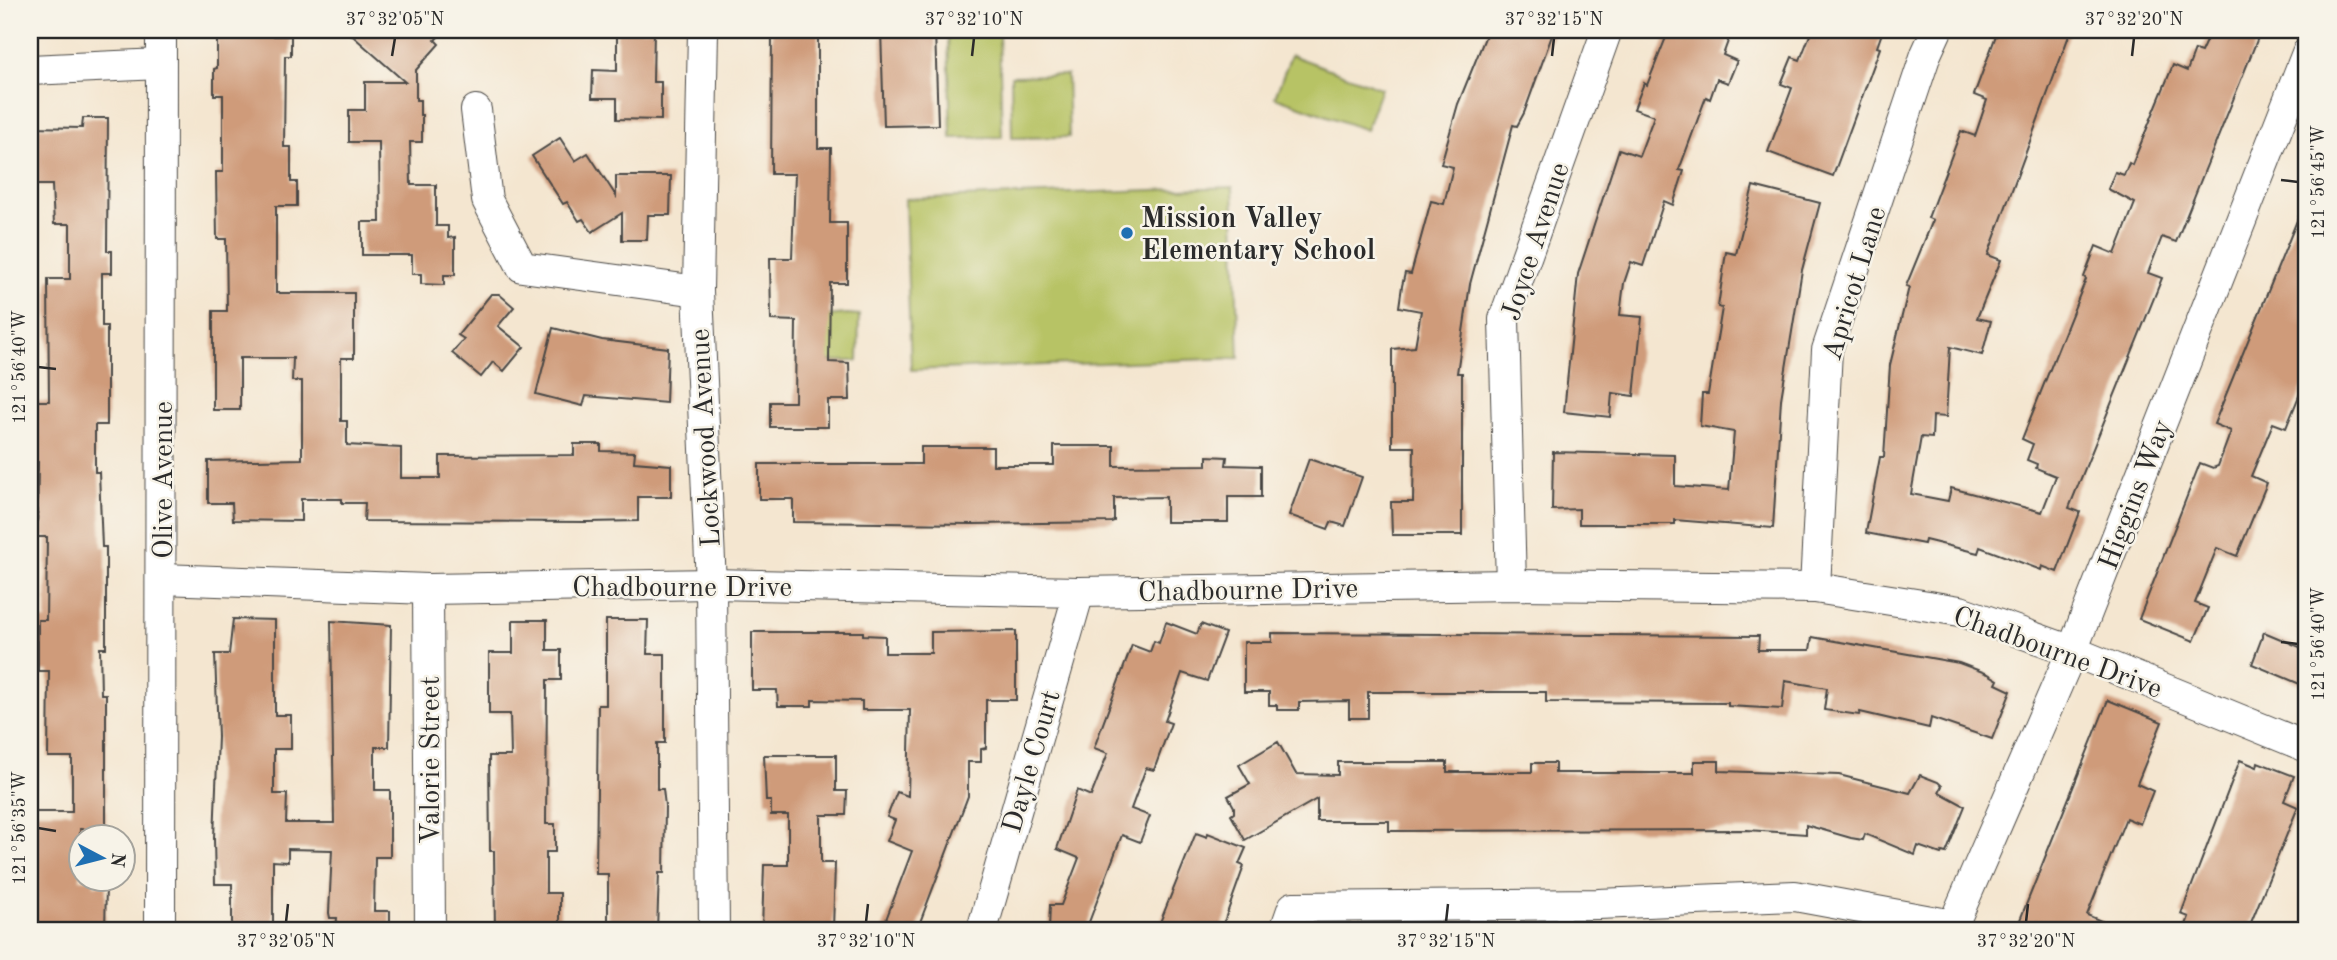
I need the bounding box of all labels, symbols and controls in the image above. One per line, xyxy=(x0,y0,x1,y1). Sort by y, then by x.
text: 37°32'05"N xyxy=(346,11,444,29)
text: 37°32'10"N xyxy=(925,11,1023,29)
text: 37°32'15"N xyxy=(1505,11,1603,29)
text: 37°32'20"N xyxy=(2085,11,2183,29)
text: 121°56'45"W xyxy=(2310,125,2328,239)
street label: Joyce Avenue xyxy=(1498,159,1576,324)
street label: Apricot Lane xyxy=(1819,204,1893,364)
place label: Mission Valley Elementary School xyxy=(1141,206,1376,266)
marker: Mission Valley Elementary School xyxy=(1119,225,1135,241)
text: 121°56'40"W xyxy=(11,310,29,424)
street label: Lockwood Avenue xyxy=(687,328,727,548)
street label: Olive Avenue xyxy=(151,401,179,559)
street label: Higgins Way xyxy=(2095,416,2178,574)
street label: Chadbourne Drive xyxy=(572,575,792,603)
street label: Chadbourne Drive xyxy=(1138,576,1358,608)
text: 121°56'40"W xyxy=(2310,587,2328,701)
street label: Chadbourne Drive xyxy=(1949,603,2165,705)
street label: Valorie Street xyxy=(418,676,446,844)
street label: Dayle Court xyxy=(999,687,1067,836)
text: 121°56'35"W xyxy=(11,771,29,885)
north arrow xyxy=(66,824,136,894)
text: N xyxy=(106,851,127,869)
text: 37°32'05"N xyxy=(237,933,335,951)
text: 37°32'10"N xyxy=(817,933,915,951)
text: 37°32'15"N xyxy=(1397,933,1495,951)
text: 37°32'20"N xyxy=(1977,933,2075,951)

